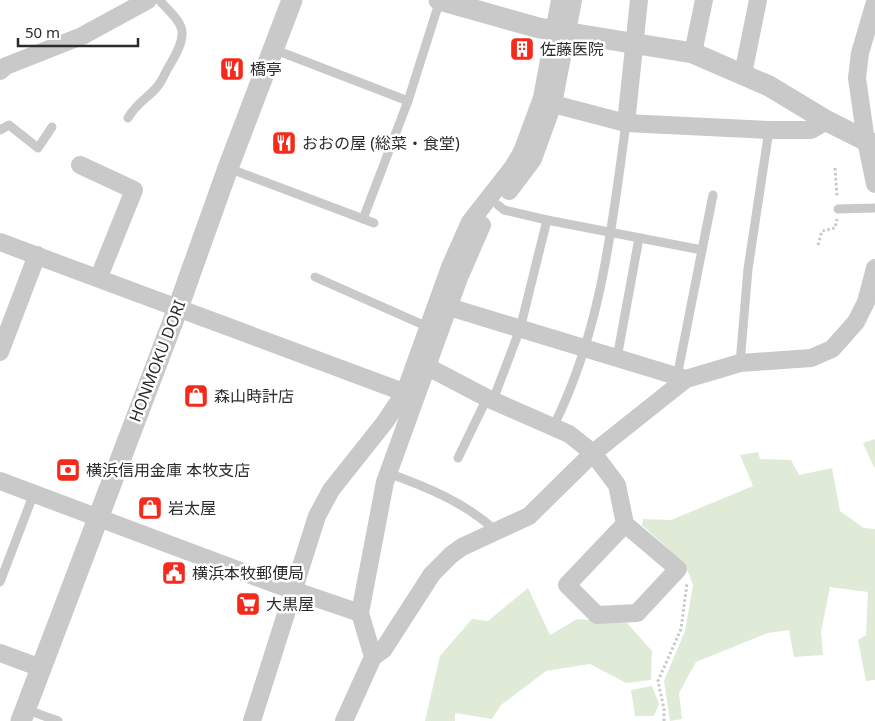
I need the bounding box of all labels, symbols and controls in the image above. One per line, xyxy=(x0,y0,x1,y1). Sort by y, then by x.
scale bar xyxy=(18,15,138,47)
text: 50 m xyxy=(25,22,60,42)
building icon: 佐藤医院 xyxy=(509,36,535,62)
place label: 佐藤医院 xyxy=(540,38,604,60)
restaurant icon: 橋亭 xyxy=(219,56,245,82)
place label: 橋亭 xyxy=(250,58,282,80)
restaurant icon: おおの屋 (総菜・食堂) xyxy=(271,130,297,156)
place label: おおの屋 (総菜・食堂) xyxy=(302,132,460,154)
street label: HONMOKU DORI xyxy=(124,297,190,425)
shop icon: 森山時計店 xyxy=(183,383,209,409)
place label: 森山時計店 xyxy=(214,385,294,407)
bank icon: 横浜信用金庫 本牧支店 xyxy=(55,457,81,483)
place label: 横浜信用金庫 本牧支店 xyxy=(86,459,250,481)
shop icon: 岩太屋 xyxy=(137,495,163,521)
place label: 岩太屋 xyxy=(168,497,216,519)
public building icon: 横浜本牧郵便局 xyxy=(161,560,187,586)
place label: 横浜本牧郵便局 xyxy=(192,562,304,584)
supermarket icon: 大黒屋 xyxy=(235,591,261,617)
place label: 大黒屋 xyxy=(266,593,314,615)

